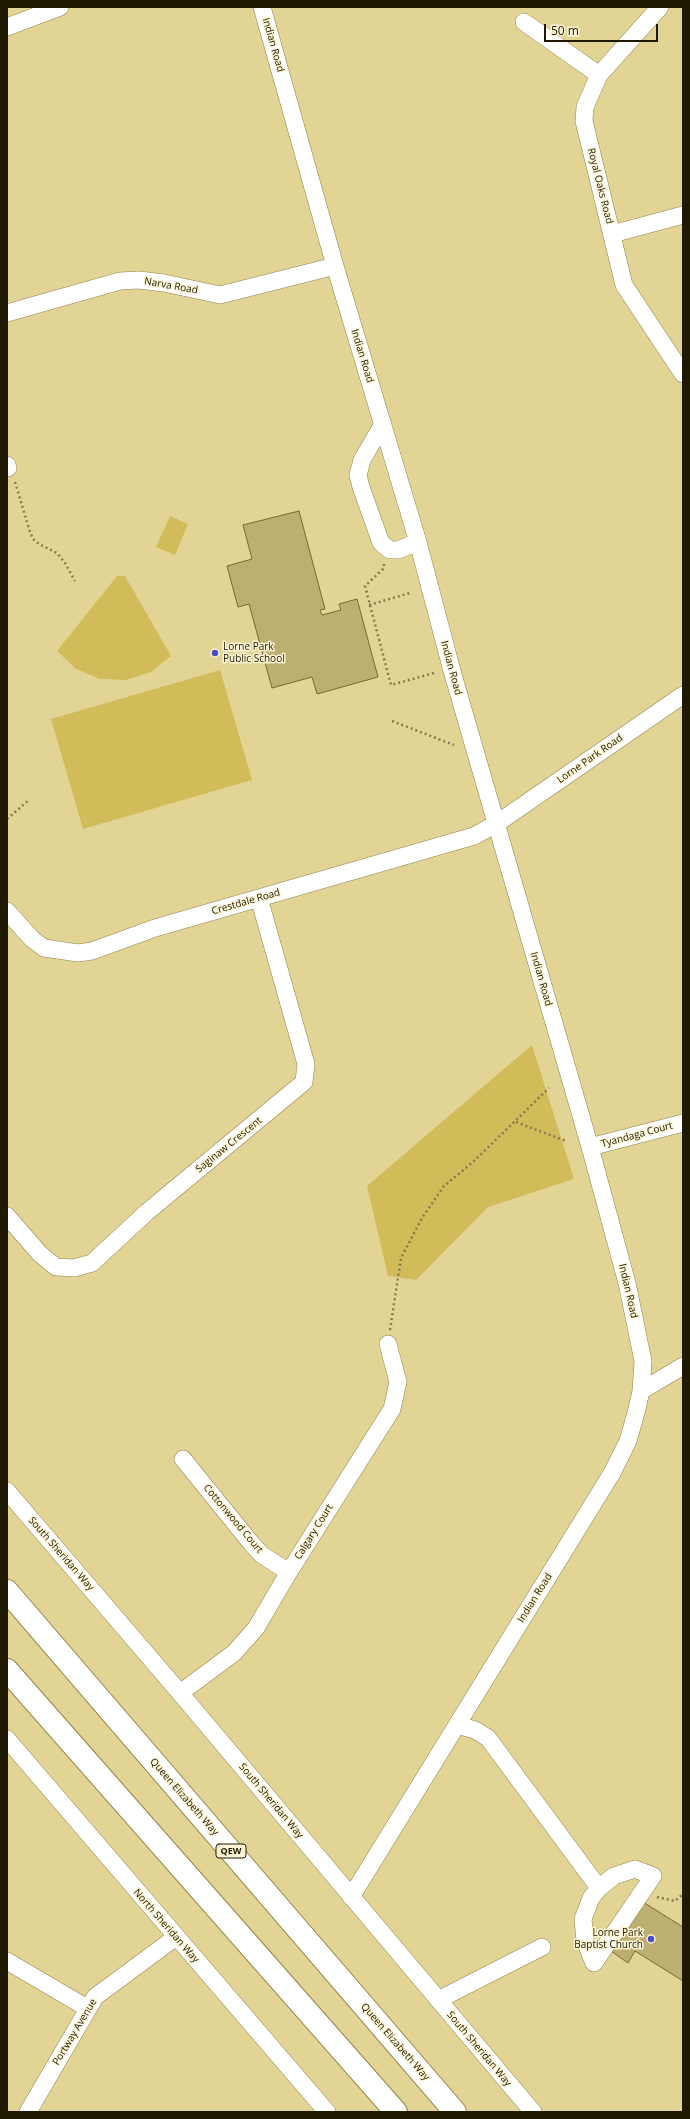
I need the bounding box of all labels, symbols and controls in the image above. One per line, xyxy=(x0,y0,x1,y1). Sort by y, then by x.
scale bar xyxy=(546,16,660,42)
street label: Indian Road xyxy=(260,17,286,73)
text: 50 m xyxy=(551,22,579,39)
street label: Royal Oaks Road xyxy=(585,147,615,225)
street label: Narva Road xyxy=(143,275,199,297)
street label: Indian Road xyxy=(348,328,376,384)
street label: Indian Road xyxy=(438,640,464,696)
place label: Lorne Park Public School xyxy=(223,641,285,664)
marker: Lorne Park Public School xyxy=(210,648,220,658)
street label: Lorne Park Road xyxy=(555,732,625,786)
street label: Crestdale Road xyxy=(210,887,282,917)
street label: Indian Road xyxy=(528,951,554,1007)
street label: Saginaw Crescent xyxy=(193,1115,265,1175)
street label: Tyandaga Court xyxy=(600,1120,674,1150)
street label: Indian Road xyxy=(616,1263,640,1319)
street label: Cottonwood Court xyxy=(201,1482,265,1556)
street label: Calgary Court xyxy=(292,1502,336,1562)
street label: South Sheridan Way xyxy=(26,1515,96,1593)
street label: Indian Road xyxy=(515,1571,555,1625)
street label: Queen Elizabeth Way xyxy=(147,1756,221,1838)
street label: South Sheridan Way xyxy=(236,1761,306,1841)
road number: QEW xyxy=(216,1844,246,1858)
street label: North Sheridan Way xyxy=(131,1887,201,1965)
place label: Lorne Park Baptist Church xyxy=(574,1927,643,1950)
marker: Lorne Park Baptist Church xyxy=(646,1934,656,1944)
street label: Portway Avenue xyxy=(50,1997,100,2067)
street label: Queen Elizabeth Way xyxy=(358,2001,432,2083)
street label: South Sheridan Way xyxy=(444,2009,514,2089)

